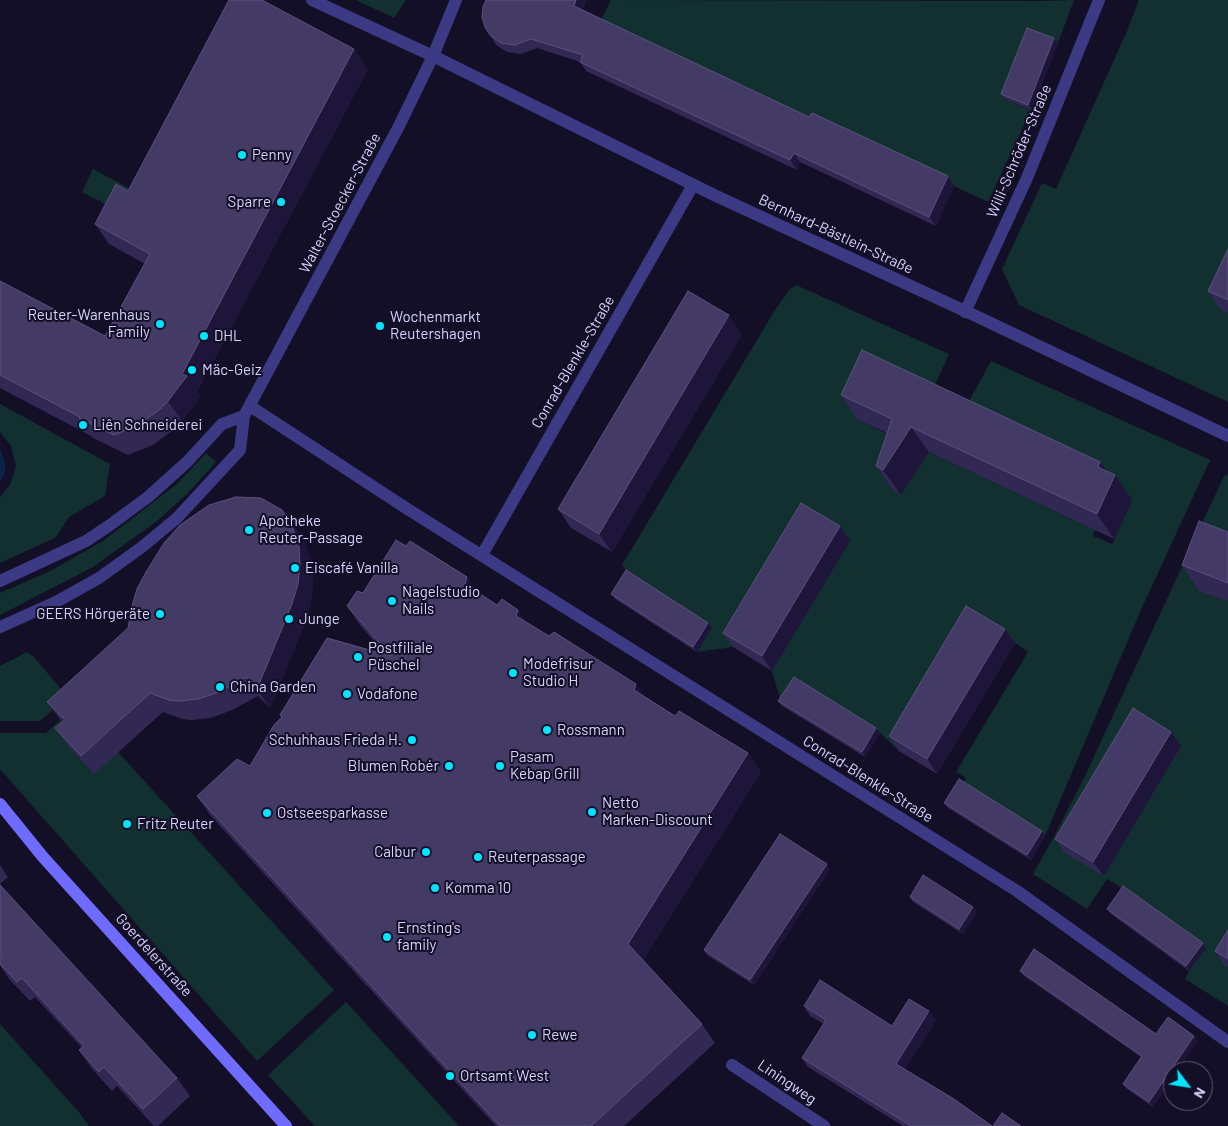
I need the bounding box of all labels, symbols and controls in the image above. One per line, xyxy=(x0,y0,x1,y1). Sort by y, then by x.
street label: Willi-Schröder-Straße xyxy=(983,82,1055,220)
street label: Walter-Stoecker-Straße xyxy=(295,130,385,276)
place label: Penny xyxy=(252,146,292,164)
marker: Penny xyxy=(236,149,248,161)
street label: Bernhard-Bästlein-Straße xyxy=(756,190,916,278)
place label: Sparre xyxy=(227,193,271,211)
marker: Sparre xyxy=(275,196,287,208)
street label: Conrad-Blenkle-Straße xyxy=(528,293,618,431)
place label: Reuter-Warenhaus Family xyxy=(28,306,150,341)
place label: Wochenmarkt Reutershagen xyxy=(390,308,481,343)
marker: Reuter-Warenhaus Family xyxy=(154,318,166,330)
marker: Wochenmarkt Reutershagen xyxy=(374,320,386,332)
place label: DHL xyxy=(214,327,242,345)
marker: DHL xyxy=(198,330,210,342)
place label: Mäc-Geiz xyxy=(202,361,262,379)
marker: Mäc-Geiz xyxy=(186,364,198,376)
place label: Liên Schneiderei xyxy=(93,416,202,434)
marker: Liên Schneiderei xyxy=(77,419,89,431)
place label: Apotheke Reuter-Passage xyxy=(259,512,363,547)
marker: Apotheke Reuter-Passage xyxy=(243,524,255,536)
place label: Eiscafé Vanilla xyxy=(305,559,398,577)
marker: Eiscafé Vanilla xyxy=(289,562,301,574)
place label: Nagelstudio Nails xyxy=(402,583,480,618)
marker: Nagelstudio Nails xyxy=(386,595,398,607)
place label: GEERS Hörgeräte xyxy=(36,605,150,623)
marker: GEERS Hörgeräte xyxy=(154,608,166,620)
place label: Junge xyxy=(299,610,340,628)
marker: Junge xyxy=(283,613,295,625)
place label: Postfiliale Püschel xyxy=(368,639,433,674)
marker: Postfiliale Püschel xyxy=(352,651,364,663)
place label: Modefrisur Studio H xyxy=(523,655,593,690)
marker: Modefrisur Studio H xyxy=(507,667,519,679)
place label: China Garden xyxy=(230,678,316,696)
marker: China Garden xyxy=(214,681,226,693)
place label: Vodafone xyxy=(357,685,418,703)
marker: Vodafone xyxy=(341,688,353,700)
place label: Rossmann xyxy=(557,721,625,739)
marker: Rossmann xyxy=(541,724,553,736)
place label: Schuhhaus Frieda H. xyxy=(269,731,402,749)
street label: Conrad-Blenkle-Straße xyxy=(800,732,936,826)
marker: Schuhhaus Frieda H. xyxy=(406,734,418,746)
place label: Pasam Kebap Grill xyxy=(510,748,579,783)
place label: Blumen Robér xyxy=(348,757,439,775)
marker: Blumen Robér xyxy=(443,760,455,772)
marker: Pasam Kebap Grill xyxy=(494,760,506,772)
place label: Netto Marken-Discount xyxy=(602,794,713,829)
place label: Ostseesparkasse xyxy=(277,804,388,822)
marker: Netto Marken-Discount xyxy=(586,806,598,818)
marker: Ostseesparkasse xyxy=(261,807,273,819)
place label: Fritz Reuter xyxy=(137,815,214,833)
marker: Fritz Reuter xyxy=(121,818,133,830)
place label: Calbur xyxy=(374,843,416,861)
marker: Calbur xyxy=(420,846,432,858)
place label: Reuterpassage xyxy=(488,848,586,866)
marker: Reuterpassage xyxy=(472,851,484,863)
place label: Komma 10 xyxy=(445,879,511,897)
marker: Komma 10 xyxy=(429,882,441,894)
street label: Goerdelerstraße xyxy=(112,910,196,1000)
place label: Ernsting's family xyxy=(397,919,461,954)
marker: Ernsting's family xyxy=(381,931,393,943)
place label: Rewe xyxy=(542,1026,577,1044)
marker: Rewe xyxy=(526,1029,538,1041)
street label: Liningweg xyxy=(754,1056,820,1108)
north arrow xyxy=(1163,1061,1213,1111)
place label: Ortsamt West xyxy=(460,1067,549,1085)
marker: Ortsamt West xyxy=(444,1070,456,1082)
text: N xyxy=(1191,1085,1210,1102)

